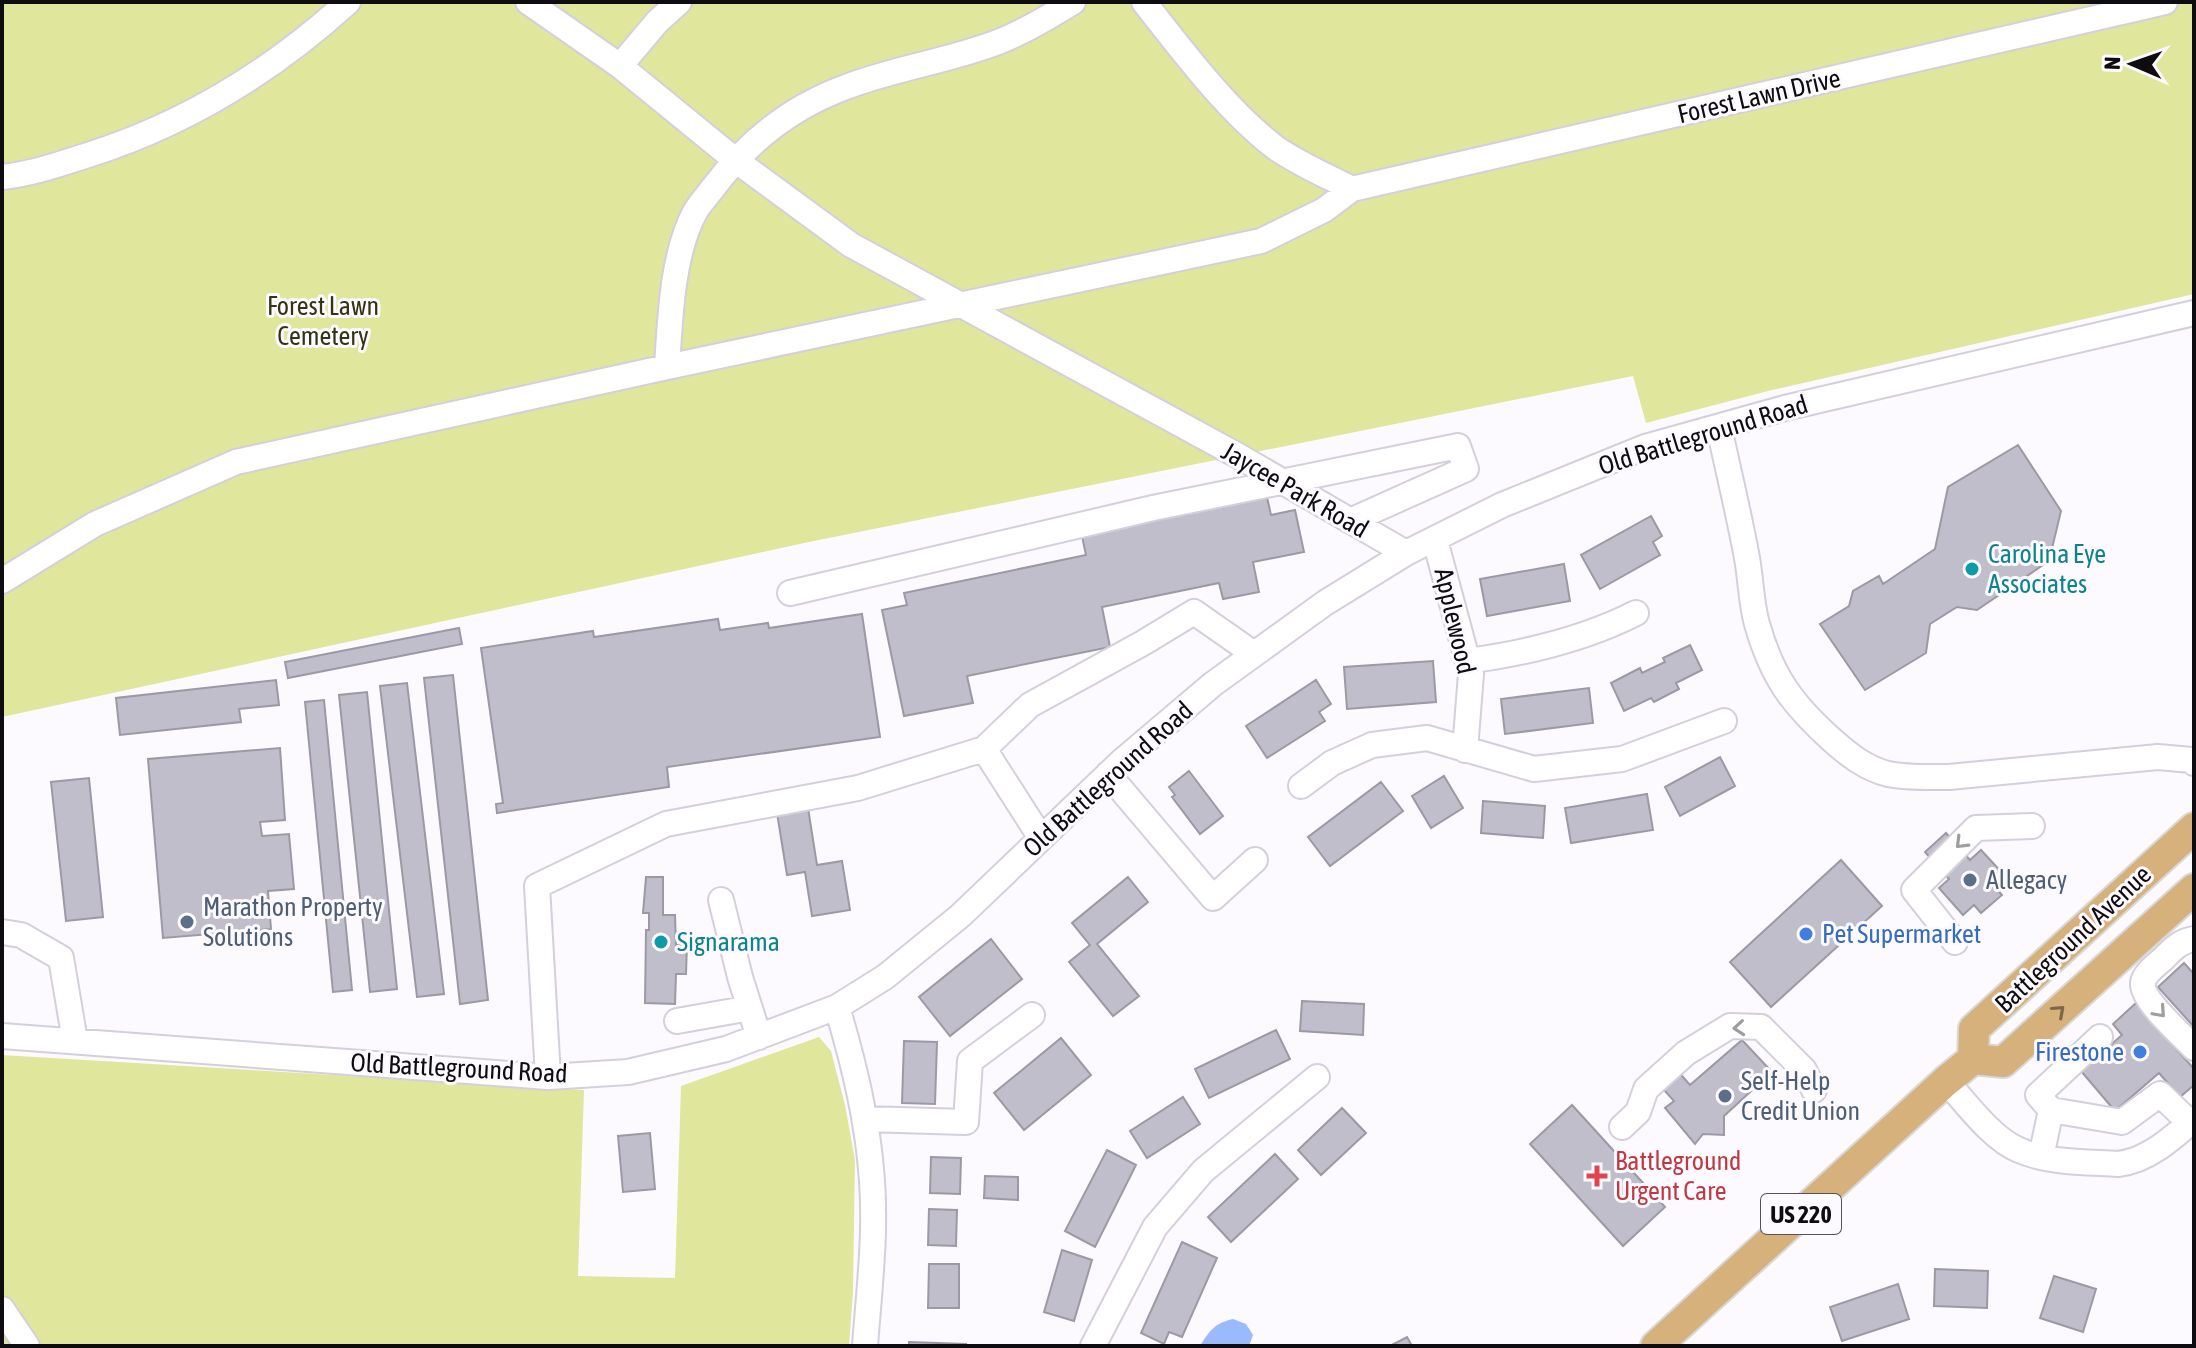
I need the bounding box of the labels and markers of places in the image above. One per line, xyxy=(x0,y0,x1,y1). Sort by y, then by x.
place label: Carolina Eye Associates xyxy=(1988,539,2106,599)
marker: Carolina Eye Associates xyxy=(1963,560,1981,578)
place label: Allegacy xyxy=(1986,865,2067,895)
marker: Allegacy xyxy=(1961,871,1979,889)
place label: Marathon Property Solutions xyxy=(203,892,383,952)
marker: Marathon Property Solutions xyxy=(178,913,196,931)
place label: Pet Supermarket xyxy=(1822,919,1981,949)
marker: Pet Supermarket xyxy=(1797,925,1815,943)
place label: Signarama xyxy=(677,927,780,957)
marker: Signarama xyxy=(652,933,670,951)
place label: Firestone xyxy=(2035,1037,2124,1067)
marker: Firestone xyxy=(2131,1043,2149,1061)
place label: Self-Help Credit Union xyxy=(1741,1066,1860,1126)
marker: Self-Help Credit Union xyxy=(1716,1087,1734,1105)
place label: Battleground Urgent Care xyxy=(1615,1146,1741,1206)
marker: Battleground Urgent Care xyxy=(1586,1165,1608,1187)

